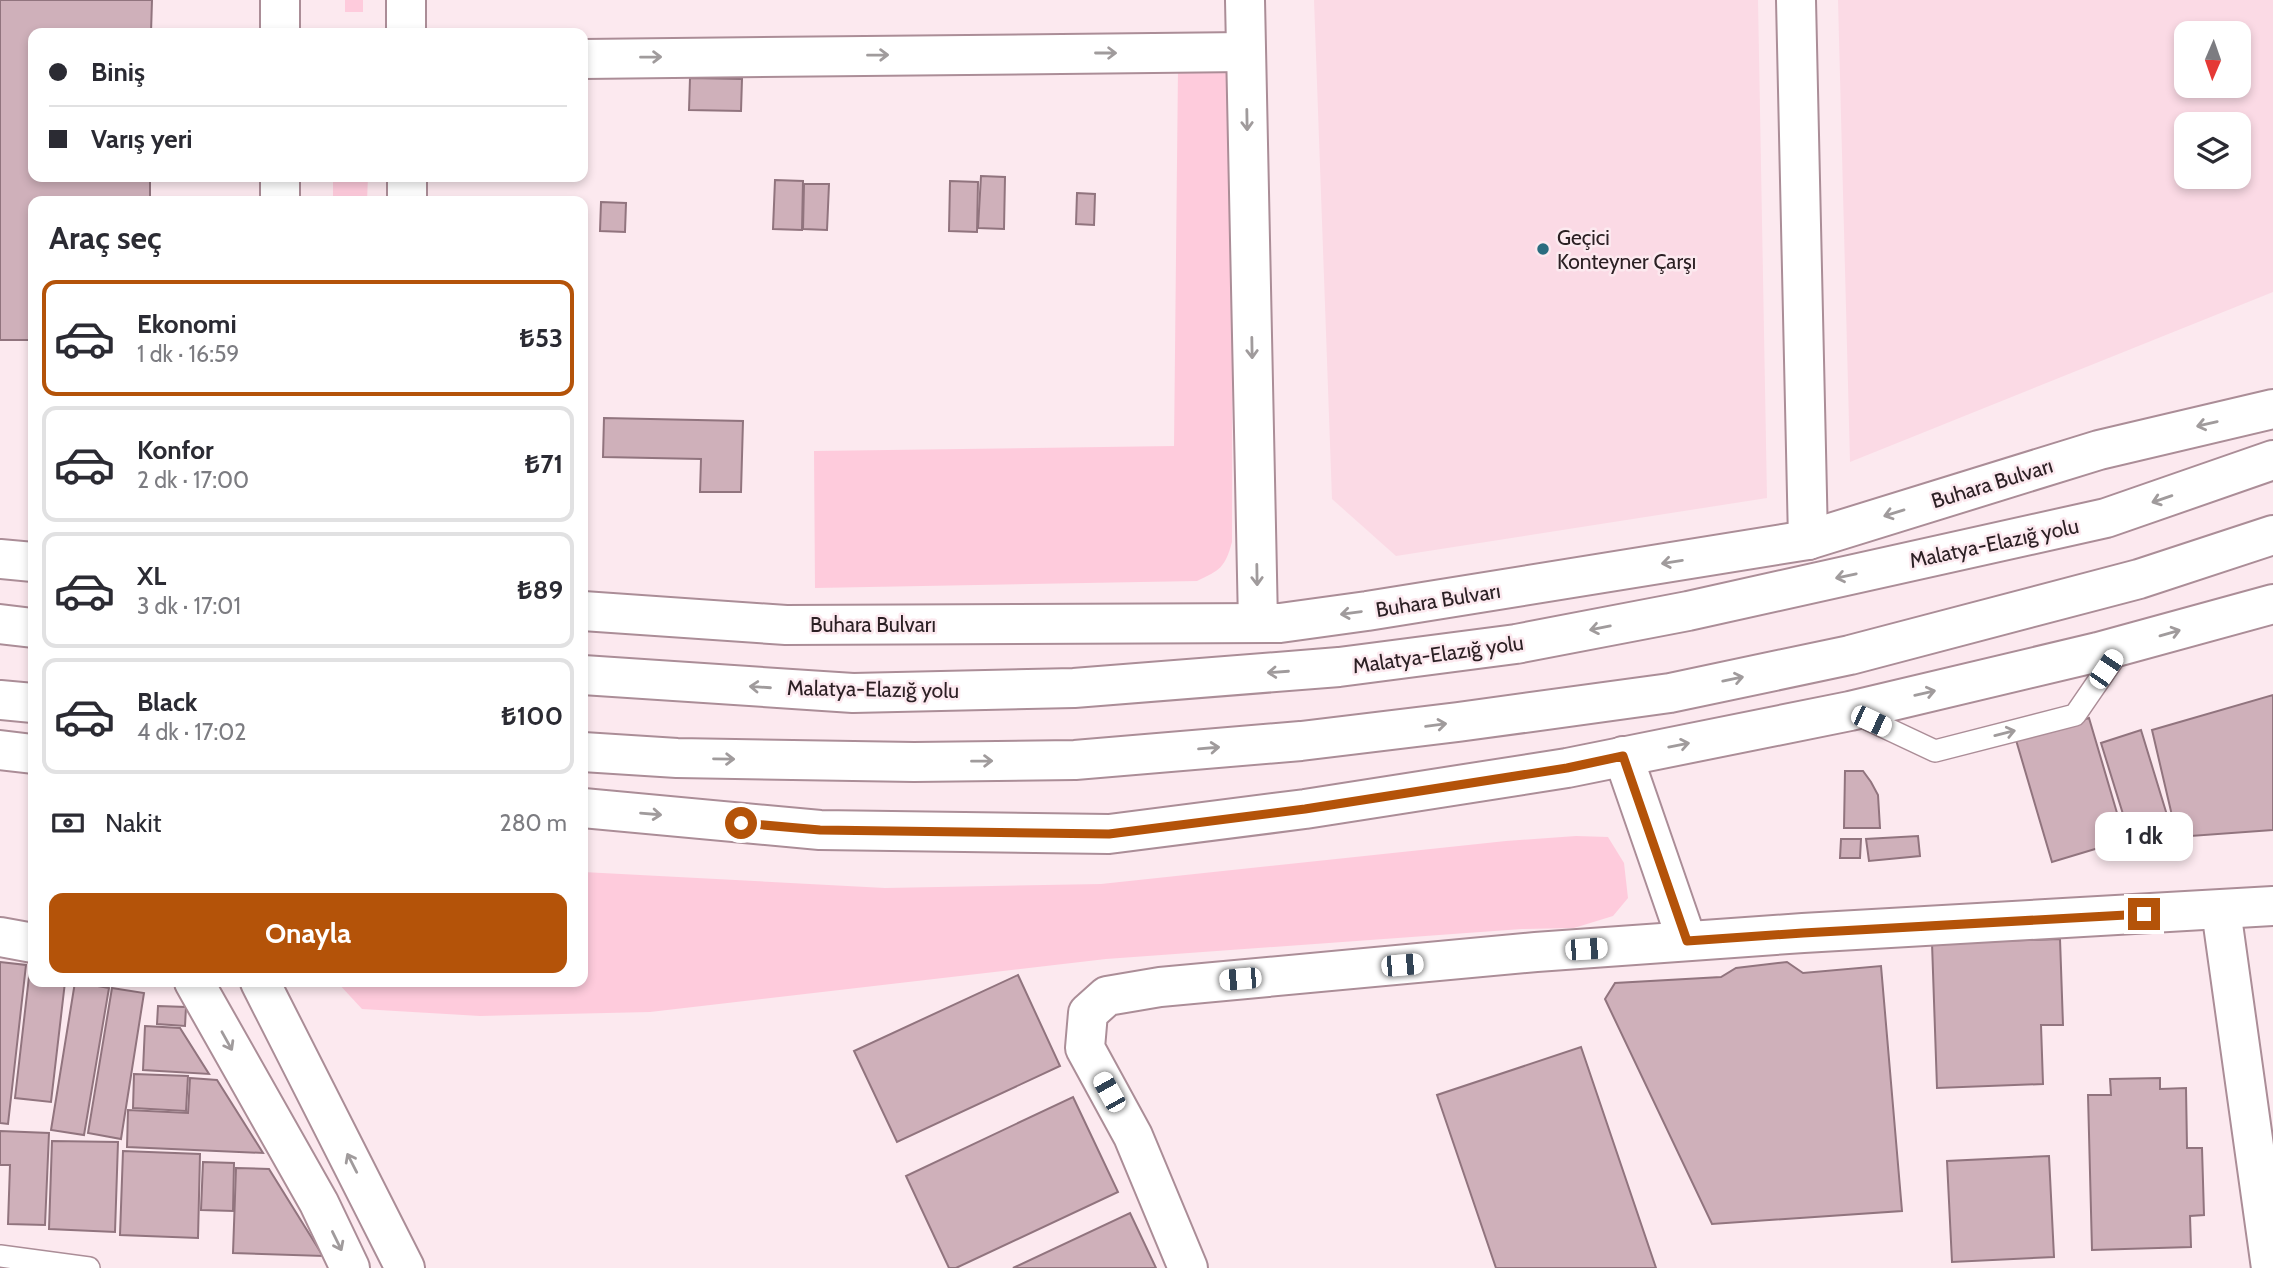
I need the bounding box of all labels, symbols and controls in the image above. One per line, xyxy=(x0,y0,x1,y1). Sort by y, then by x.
north arrow xyxy=(2174,21,2250,98)
map controls xyxy=(2174,21,2251,189)
one-way arrow xyxy=(1094,46,1117,60)
one-way arrow xyxy=(867,48,890,62)
one-way arrow xyxy=(639,51,662,64)
text: Biniş xyxy=(91,56,145,88)
one-way arrow xyxy=(1240,109,1253,132)
button: layers xyxy=(2174,112,2251,189)
text: Varış yeri xyxy=(91,123,193,155)
text: Araç seç xyxy=(49,218,162,257)
place label: Geçici Konteyner Çarşı xyxy=(1557,225,1696,274)
marker: Geçici Konteyner Çarşı xyxy=(1535,241,1551,257)
icon: car xyxy=(53,307,116,370)
text: Ekonomi xyxy=(137,308,237,340)
text: ₺53 xyxy=(520,322,563,354)
one-way arrow xyxy=(1245,336,1258,359)
text: 1 dk · 16:59 xyxy=(137,340,239,368)
one-way arrow xyxy=(2196,418,2218,431)
icon: car xyxy=(53,433,116,496)
text: Konfor xyxy=(137,434,214,466)
text: ₺71 xyxy=(525,448,563,480)
street label: Buhara Bulvarı xyxy=(1928,453,2056,513)
text: 2 dk · 17:00 xyxy=(137,466,249,494)
one-way arrow xyxy=(2152,494,2174,506)
one-way arrow xyxy=(1883,508,1905,520)
street label: Malatya-Elazığ yolu xyxy=(1907,513,2081,573)
one-way arrow xyxy=(1661,556,1684,569)
icon: car xyxy=(53,559,116,622)
text: XL xyxy=(137,560,166,592)
one-way arrow xyxy=(1250,564,1263,587)
one-way arrow xyxy=(1835,570,1858,583)
text: ₺89 xyxy=(517,574,563,606)
street label: Buhara Bulvarı xyxy=(1374,578,1502,622)
text: 3 dk · 17:01 xyxy=(137,592,241,620)
one-way arrow xyxy=(1340,607,1362,620)
street label: Buhara Bulvarı xyxy=(810,612,936,637)
one-way arrow xyxy=(1589,621,1612,635)
one-way arrow xyxy=(2159,625,2181,638)
street label: Malatya-Elazığ yolu xyxy=(1351,630,1525,678)
car xyxy=(2086,646,2127,692)
one-way arrow xyxy=(1267,666,1289,679)
one-way arrow xyxy=(1721,672,1744,686)
street label: Malatya-Elazığ yolu xyxy=(787,675,959,703)
one-way arrow xyxy=(750,680,772,693)
icon: car xyxy=(53,685,116,748)
text: Black xyxy=(137,686,197,718)
one-way arrow xyxy=(1913,686,1936,699)
text: ₺100 xyxy=(501,700,563,732)
car xyxy=(1848,703,1895,739)
text: 4 dk · 17:02 xyxy=(137,718,246,746)
one-way arrow xyxy=(1424,718,1447,731)
one-way arrow xyxy=(1993,726,2016,739)
one-way arrow xyxy=(1667,738,1690,751)
one-way arrow xyxy=(1198,741,1220,754)
one-way arrow xyxy=(713,752,736,766)
one-way arrow xyxy=(971,754,994,768)
icon: cash xyxy=(49,804,87,842)
text: Nakit xyxy=(105,807,161,839)
route start xyxy=(725,807,757,839)
one-way arrow xyxy=(639,808,661,821)
text: 280 m xyxy=(500,809,567,837)
callout: 1 dk xyxy=(2095,813,2193,862)
text: 1 dk xyxy=(2125,822,2163,850)
button: Onayla xyxy=(49,893,567,973)
route end xyxy=(2128,898,2160,930)
car xyxy=(1565,937,1608,961)
car xyxy=(1381,953,1424,977)
car xyxy=(1219,967,1262,991)
one-way arrow xyxy=(221,1031,235,1051)
car xyxy=(1090,1069,1129,1115)
one-way arrow xyxy=(344,1153,358,1174)
one-way arrow xyxy=(331,1230,344,1251)

